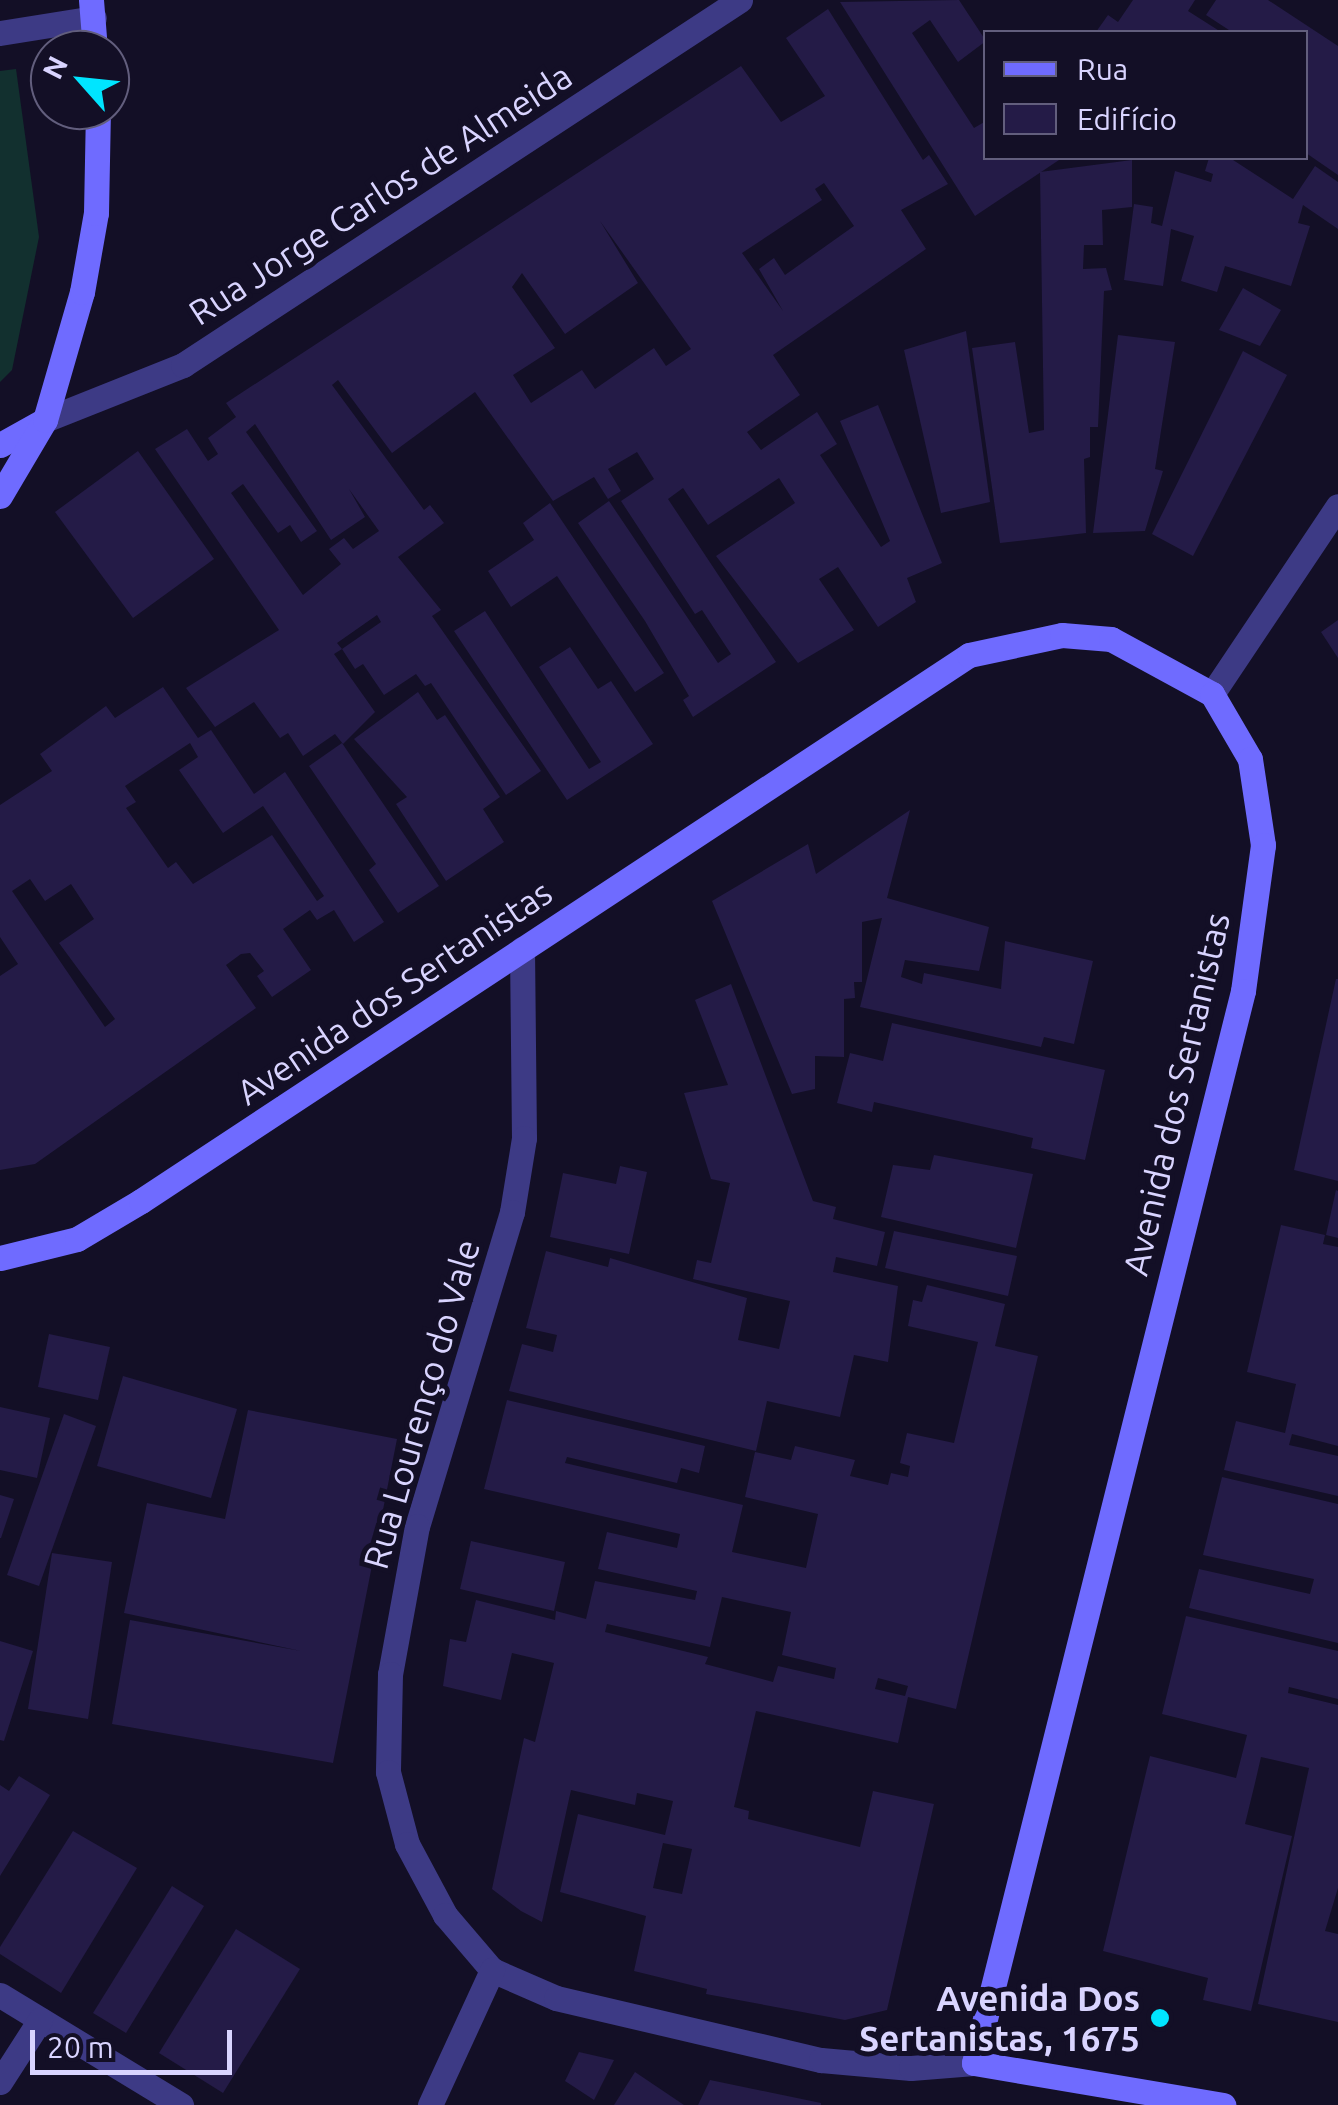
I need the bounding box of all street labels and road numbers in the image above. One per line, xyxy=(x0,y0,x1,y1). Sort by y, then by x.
street label: Rua Jorge Carlos de Almeida xyxy=(181,54,579,334)
street label: Avenida dos Sertanistas xyxy=(229,871,559,1113)
street label: Avenida dos Sertanistas xyxy=(1114,909,1238,1279)
street label: Rua Lourenço do Vale xyxy=(354,1235,488,1573)

